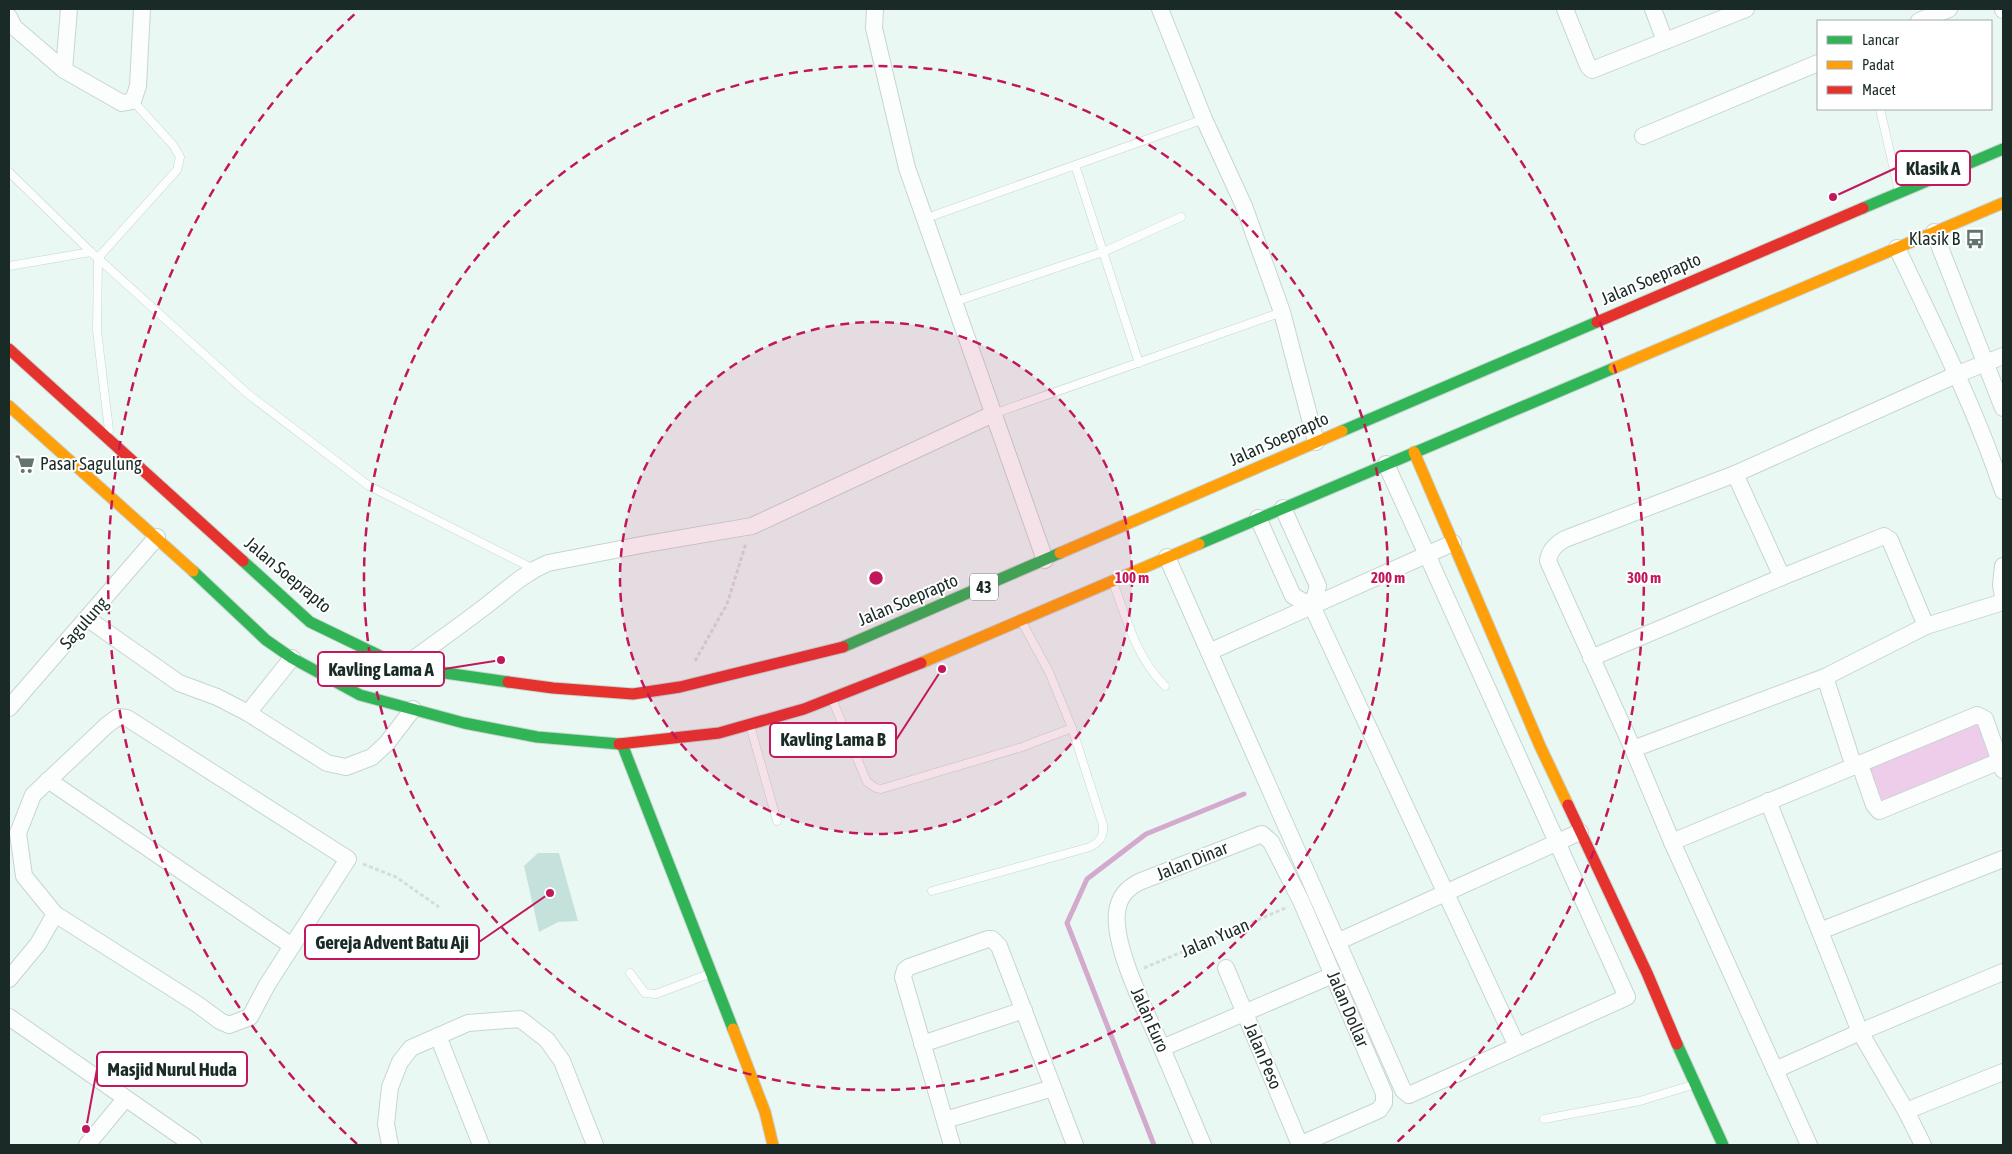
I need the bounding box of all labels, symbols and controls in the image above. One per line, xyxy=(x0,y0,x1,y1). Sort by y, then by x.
legend xyxy=(1817,20,1992,110)
text: Lancar xyxy=(1862,31,1900,48)
text: Padat xyxy=(1862,56,1894,73)
text: Macet xyxy=(1862,81,1896,98)
callout: Klasik A xyxy=(1896,151,1970,185)
text: Klasik A xyxy=(1906,157,1961,179)
place label: Klasik B xyxy=(1909,228,1960,249)
bus stop icon: Klasik B xyxy=(1964,228,1986,250)
street label: Jalan Soeprapto xyxy=(1598,248,1704,309)
street label: Jalan Soeprapto xyxy=(1226,407,1332,470)
supermarket icon: Pasar Sagulung xyxy=(14,453,36,475)
place label: Pasar Sagulung xyxy=(40,453,142,474)
street label: Jalan Soeprapto xyxy=(241,532,336,617)
street label: Jalan Soeprapto xyxy=(855,569,961,630)
centre of rings xyxy=(867,569,885,587)
text: 100 m xyxy=(1115,569,1149,586)
text: 200 m xyxy=(1371,569,1405,586)
text: 300 m xyxy=(1627,569,1661,586)
road number: 43 xyxy=(970,574,998,600)
street label: Sagulung xyxy=(55,592,112,653)
callout: Kavling Lama A xyxy=(318,652,444,686)
text: Kavling Lama A xyxy=(328,658,434,680)
callout: Kavling Lama B xyxy=(770,723,896,757)
text: Kavling Lama B xyxy=(780,728,886,750)
street label: Jalan Dinar xyxy=(1153,836,1231,884)
street label: Jalan Yuan xyxy=(1177,914,1252,961)
callout: Gereja Advent Batu Aji xyxy=(305,925,479,959)
text: Gereja Advent Batu Aji xyxy=(315,931,469,953)
street label: Jalan Dollar xyxy=(1323,968,1374,1050)
street label: Jalan Euro xyxy=(1127,984,1174,1055)
street label: Jalan Peso xyxy=(1240,1019,1287,1092)
callout: Masjid Nurul Huda xyxy=(97,1052,247,1086)
text: Masjid Nurul Huda xyxy=(107,1058,237,1080)

